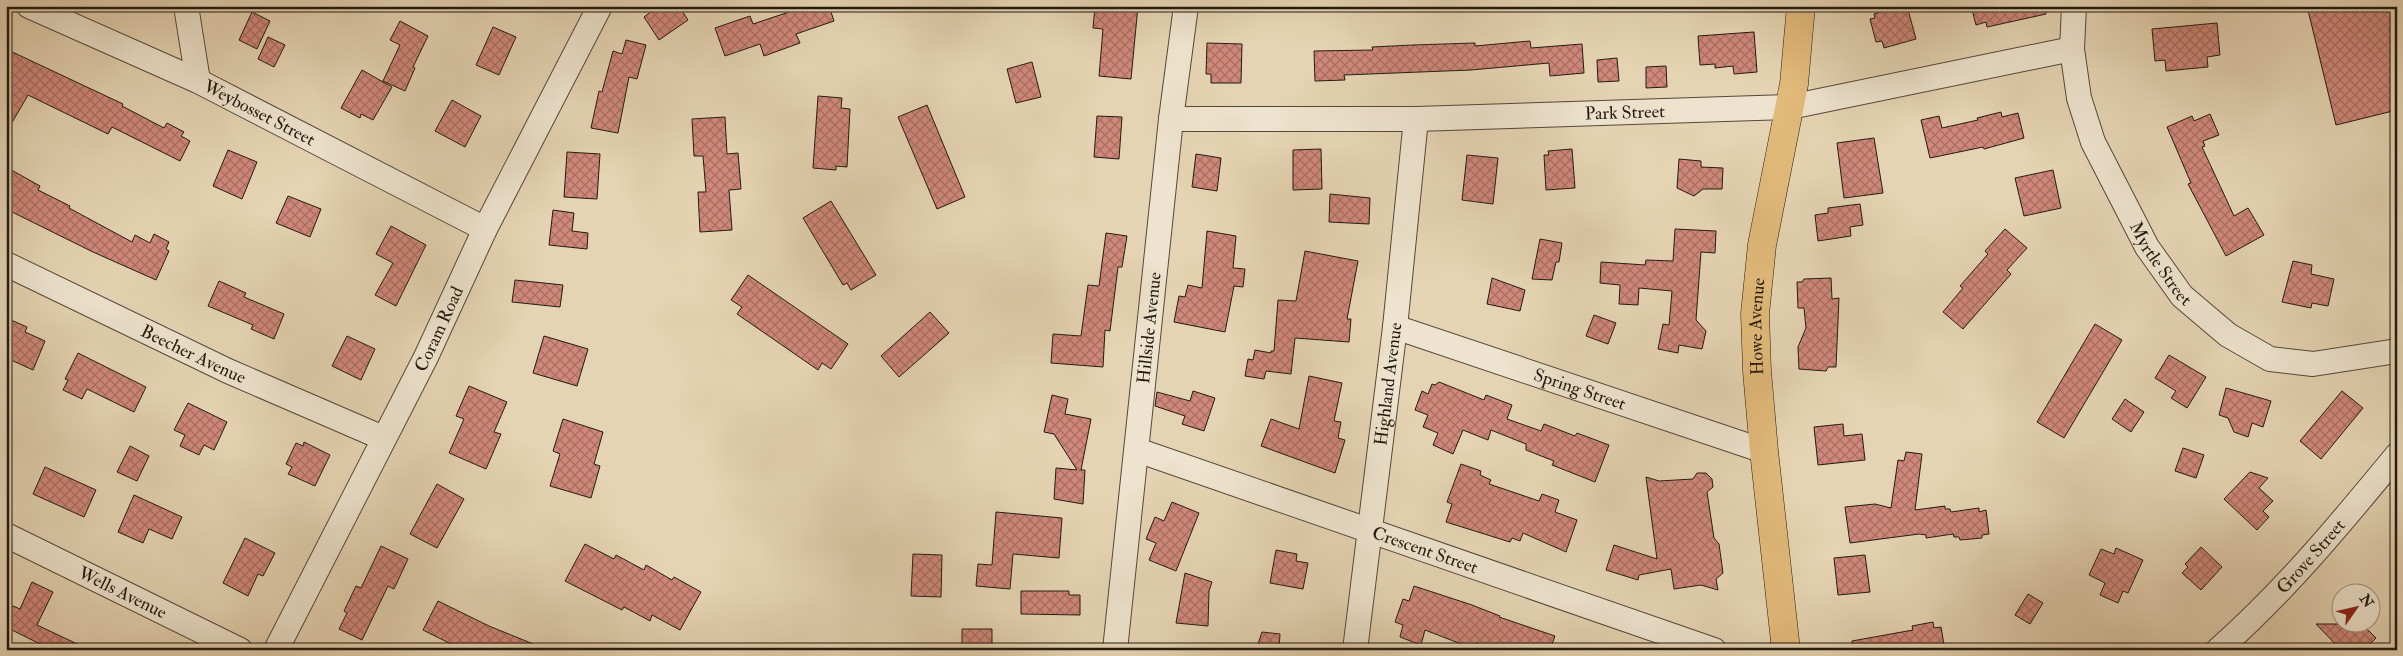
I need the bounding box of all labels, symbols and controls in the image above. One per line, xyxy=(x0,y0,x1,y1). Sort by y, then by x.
street label: Weybosset Street xyxy=(199,74,319,151)
street label: Park Street xyxy=(1585,100,1665,125)
street label: Myrtle Street xyxy=(2124,218,2197,311)
street label: Hillside Avenue xyxy=(1132,270,1166,385)
street label: Howe Avenue xyxy=(1743,276,1770,376)
street label: Coram Road xyxy=(409,283,469,375)
street label: Beecher Avenue xyxy=(137,319,250,389)
street label: Highland Avenue xyxy=(1369,321,1407,447)
street label: Spring Street xyxy=(1531,363,1629,415)
street label: Grove Street xyxy=(2271,514,2350,598)
street label: Crescent Street xyxy=(1369,521,1481,579)
street label: Wells Avenue xyxy=(74,560,171,624)
north arrow xyxy=(2330,584,2380,634)
text: N xyxy=(2355,590,2377,611)

